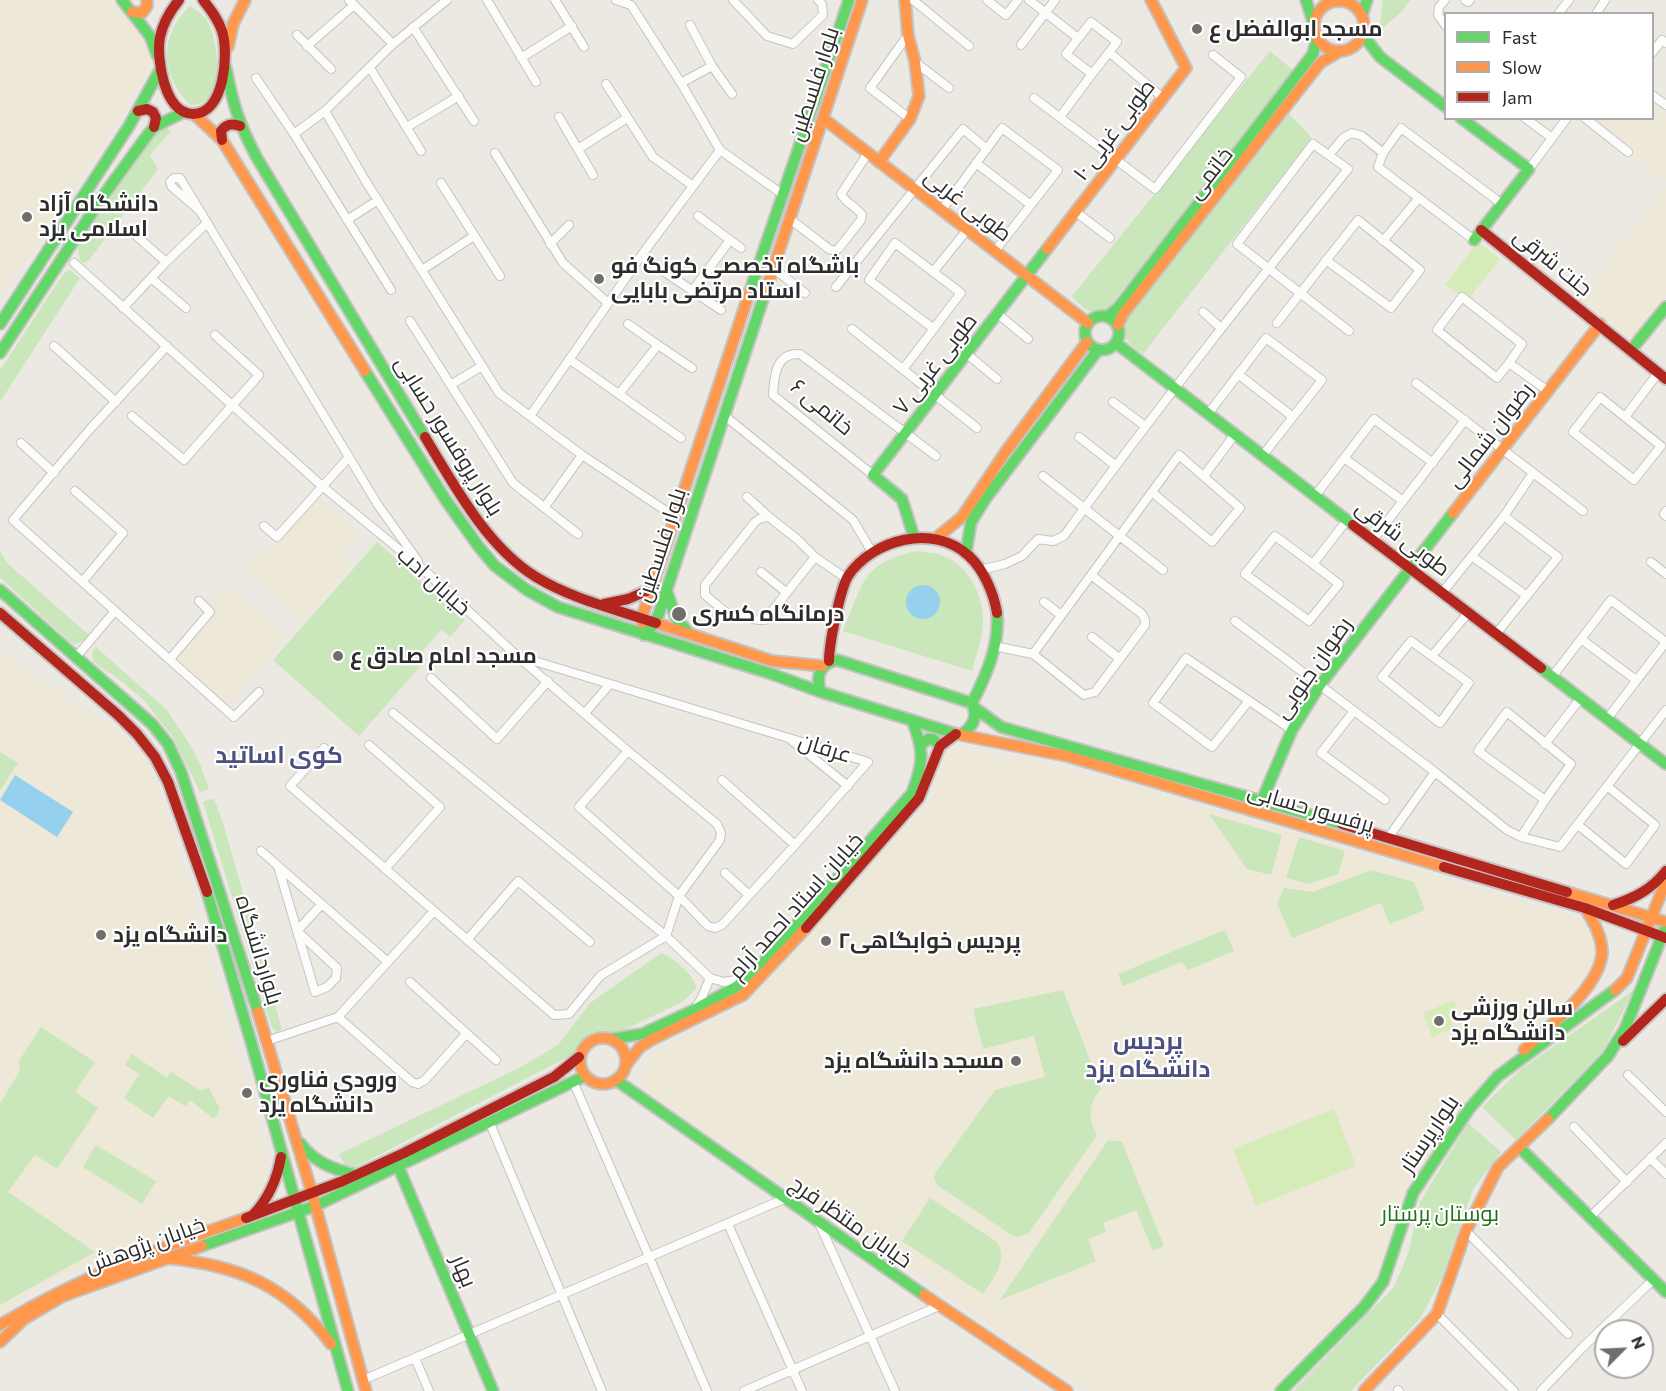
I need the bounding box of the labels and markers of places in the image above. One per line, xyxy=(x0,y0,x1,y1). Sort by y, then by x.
place label: مسجد ابوالفضل ع xyxy=(1209,16,1383,42)
marker: مسجد ابوالفضل ع xyxy=(1190,22,1204,36)
place label: دانشگاه آزاد اسلامی یزد xyxy=(39,191,158,242)
marker: دانشگاه آزاد اسلامی یزد xyxy=(20,210,34,224)
place label: باشگاه تخصصی کونگ فو استاد مرتضی بابایی xyxy=(611,253,859,304)
marker: باشگاه تخصصی کونگ فو استاد مرتضی بابایی xyxy=(592,272,606,286)
place label: درمانگاه کسری xyxy=(692,601,844,627)
marker: درمانگاه کسری xyxy=(670,605,688,623)
place label: مسجد امام صادق ع xyxy=(350,643,537,669)
marker: مسجد امام صادق ع xyxy=(331,649,345,663)
place label: دانشگاه یزد xyxy=(113,922,228,948)
marker: دانشگاه یزد xyxy=(94,928,108,942)
place label: پردیس خوابگاهی٢ xyxy=(838,928,1021,954)
marker: پردیس خوابگاهی٢ xyxy=(819,934,833,948)
place label: سالن ورزشی دانشگاه یزد xyxy=(1451,995,1573,1046)
marker: سالن ورزشی دانشگاه یزد xyxy=(1432,1014,1446,1028)
place label: مسجد دانشگاه یزد xyxy=(824,1048,1004,1074)
marker: مسجد دانشگاه یزد xyxy=(1009,1054,1023,1068)
place label: ورودی فناوری دانشگاه یزد xyxy=(259,1067,397,1118)
marker: ورودی فناوری دانشگاه یزد xyxy=(240,1086,254,1100)

